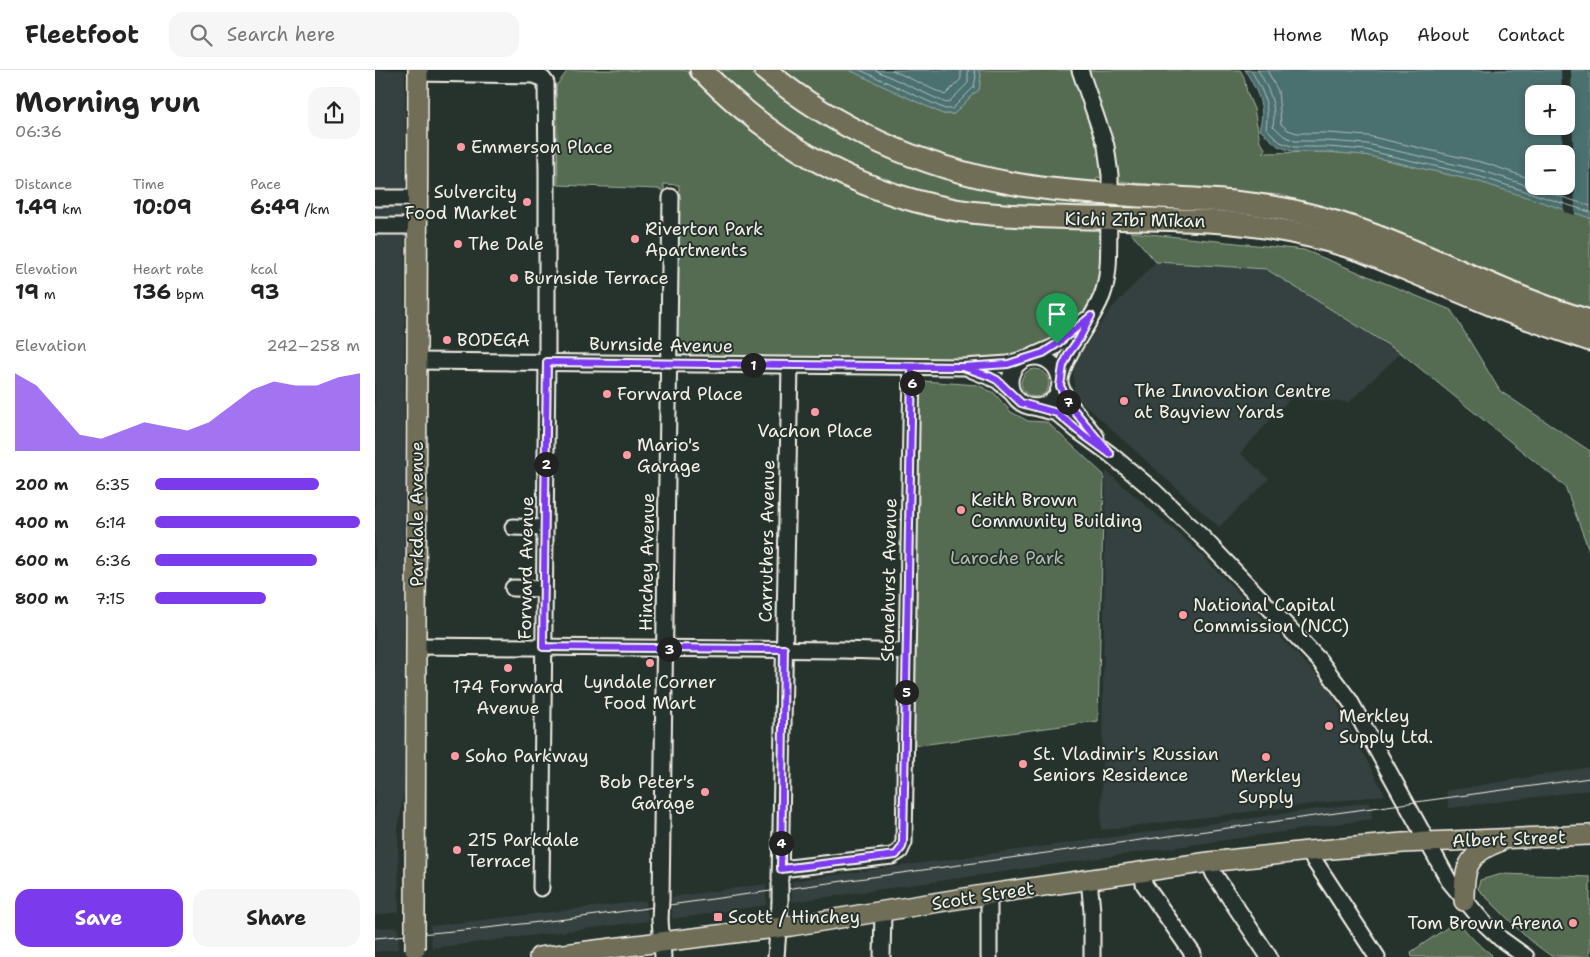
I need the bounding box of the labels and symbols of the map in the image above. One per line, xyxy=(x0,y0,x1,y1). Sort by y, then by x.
place label: Emmerson Place xyxy=(471,135,613,159)
marker: Emmerson Place xyxy=(455,141,467,153)
place label: Sulvercity Food Market xyxy=(405,180,517,225)
marker: Sulvercity Food Market xyxy=(521,196,533,208)
street label: Kichi Zībī Mīkan xyxy=(1064,207,1206,233)
place label: Riverton Park Apartments xyxy=(645,217,763,262)
place label: The Dale xyxy=(468,232,544,256)
marker: Riverton Park Apartments xyxy=(629,233,641,245)
marker: The Dale xyxy=(452,238,464,250)
place label: Burnside Terrace xyxy=(524,266,669,290)
marker: Burnside Terrace xyxy=(508,272,520,284)
pin xyxy=(1036,293,1078,344)
place label: BODEGA xyxy=(457,328,530,352)
street label: Burnside Avenue xyxy=(589,332,733,358)
marker: BODEGA xyxy=(441,334,453,346)
pin: 1 xyxy=(741,352,765,378)
pin: 6 xyxy=(899,370,925,396)
place label: The Innovation Centre at Bayview Yards xyxy=(1134,379,1331,424)
place label: Forward Place xyxy=(617,382,743,406)
marker: Forward Place xyxy=(601,388,613,400)
pin: 7 xyxy=(1055,390,1081,414)
marker: The Innovation Centre at Bayview Yards xyxy=(1118,395,1130,407)
marker: Vachon Place xyxy=(809,406,821,418)
place label: Vachon Place xyxy=(757,419,873,443)
place label: Mario's Garage xyxy=(637,433,701,478)
street label: Parkdale Avenue xyxy=(405,441,429,587)
marker: Mario's Garage xyxy=(621,449,633,461)
pin: 2 xyxy=(533,452,559,476)
street label: Carruthers Avenue xyxy=(754,459,780,623)
place label: Keith Brown Community Building xyxy=(971,488,1142,533)
street label: Hinchey Avenue xyxy=(634,493,660,631)
street label: Forward Avenue xyxy=(513,496,539,640)
street label: Stonehurst Avenue xyxy=(876,498,902,662)
marker: Keith Brown Community Building xyxy=(955,504,967,516)
park label: Laroche Park xyxy=(950,546,1064,570)
place label: National Capital Commission (NCC) xyxy=(1193,593,1349,638)
marker: National Capital Commission (NCC) xyxy=(1177,609,1189,621)
pin: 3 xyxy=(657,636,681,662)
marker: Lyndale Corner Food Mart xyxy=(644,657,656,669)
marker: 174 Forward Avenue xyxy=(502,662,514,674)
place label: Lyndale Corner Food Mart xyxy=(583,670,717,715)
place label: 174 Forward Avenue xyxy=(453,675,563,720)
pin: 5 xyxy=(893,680,919,704)
place label: Merkley Supply Ltd. xyxy=(1339,704,1433,749)
marker: Merkley Supply Ltd. xyxy=(1323,720,1335,732)
place label: St. Vladimir's Russian Seniors Residence xyxy=(1033,742,1219,787)
place label: Soho Parkway xyxy=(465,744,589,768)
marker: Soho Parkway xyxy=(449,750,461,762)
marker: Merkley Supply xyxy=(1260,751,1272,763)
marker: St. Vladimir's Russian Seniors Residence xyxy=(1017,758,1029,770)
place label: Merkley Supply xyxy=(1231,764,1301,809)
place label: Bob Peter's Garage xyxy=(600,770,695,815)
marker: Bob Peter's Garage xyxy=(699,786,711,798)
street label: Albert Street xyxy=(1452,825,1566,853)
place label: 215 Parkdale Terrace xyxy=(467,828,579,873)
pin: 4 xyxy=(769,830,793,856)
marker: 215 Parkdale Terrace xyxy=(451,844,463,856)
street label: Scott Street xyxy=(930,876,1036,916)
place label: Scott / Hinchey xyxy=(728,905,860,929)
marker: Scott / Hinchey xyxy=(712,911,724,923)
place label: Tom Brown Arena xyxy=(1407,911,1563,935)
marker: Tom Brown Arena xyxy=(1567,917,1579,929)

